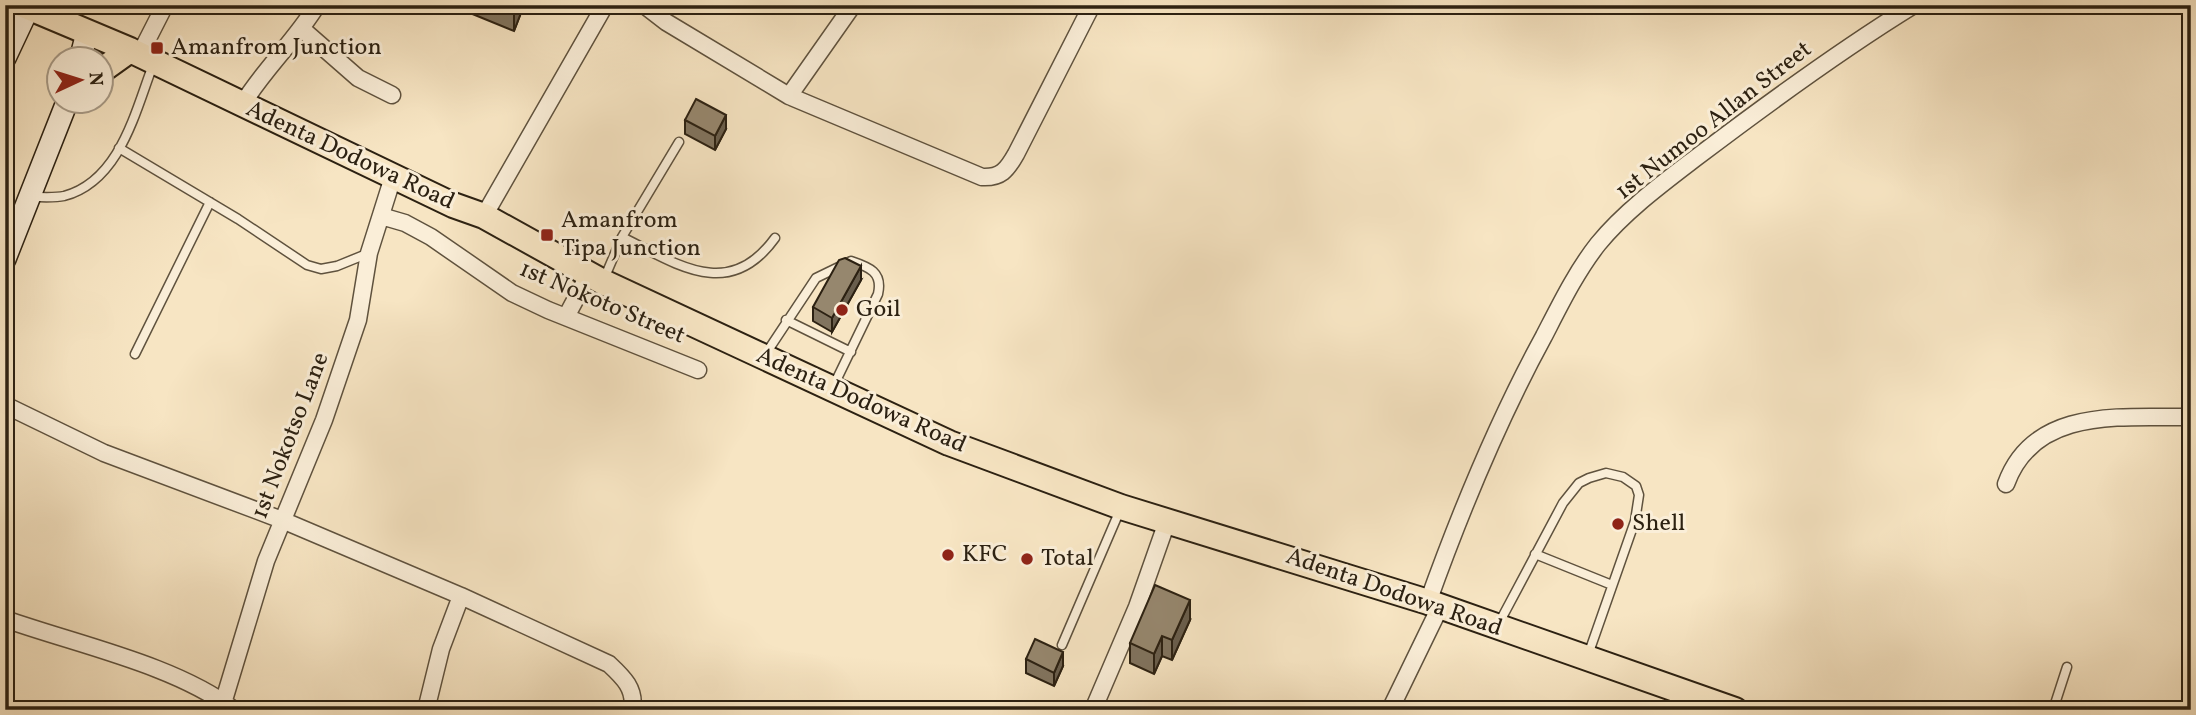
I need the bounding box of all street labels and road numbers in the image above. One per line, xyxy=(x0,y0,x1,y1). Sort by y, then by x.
street label: 1st Numoo Allan Street xyxy=(1609,33,1819,209)
street label: Adenta Dodowa Road xyxy=(240,93,460,219)
street label: 1st Nokoto Street xyxy=(514,253,690,353)
street label: Adenta Dodowa Road xyxy=(751,339,971,463)
street label: 1st Nokotso Lane xyxy=(244,348,338,524)
street label: Adenta Dodowa Road xyxy=(1281,540,1507,646)

